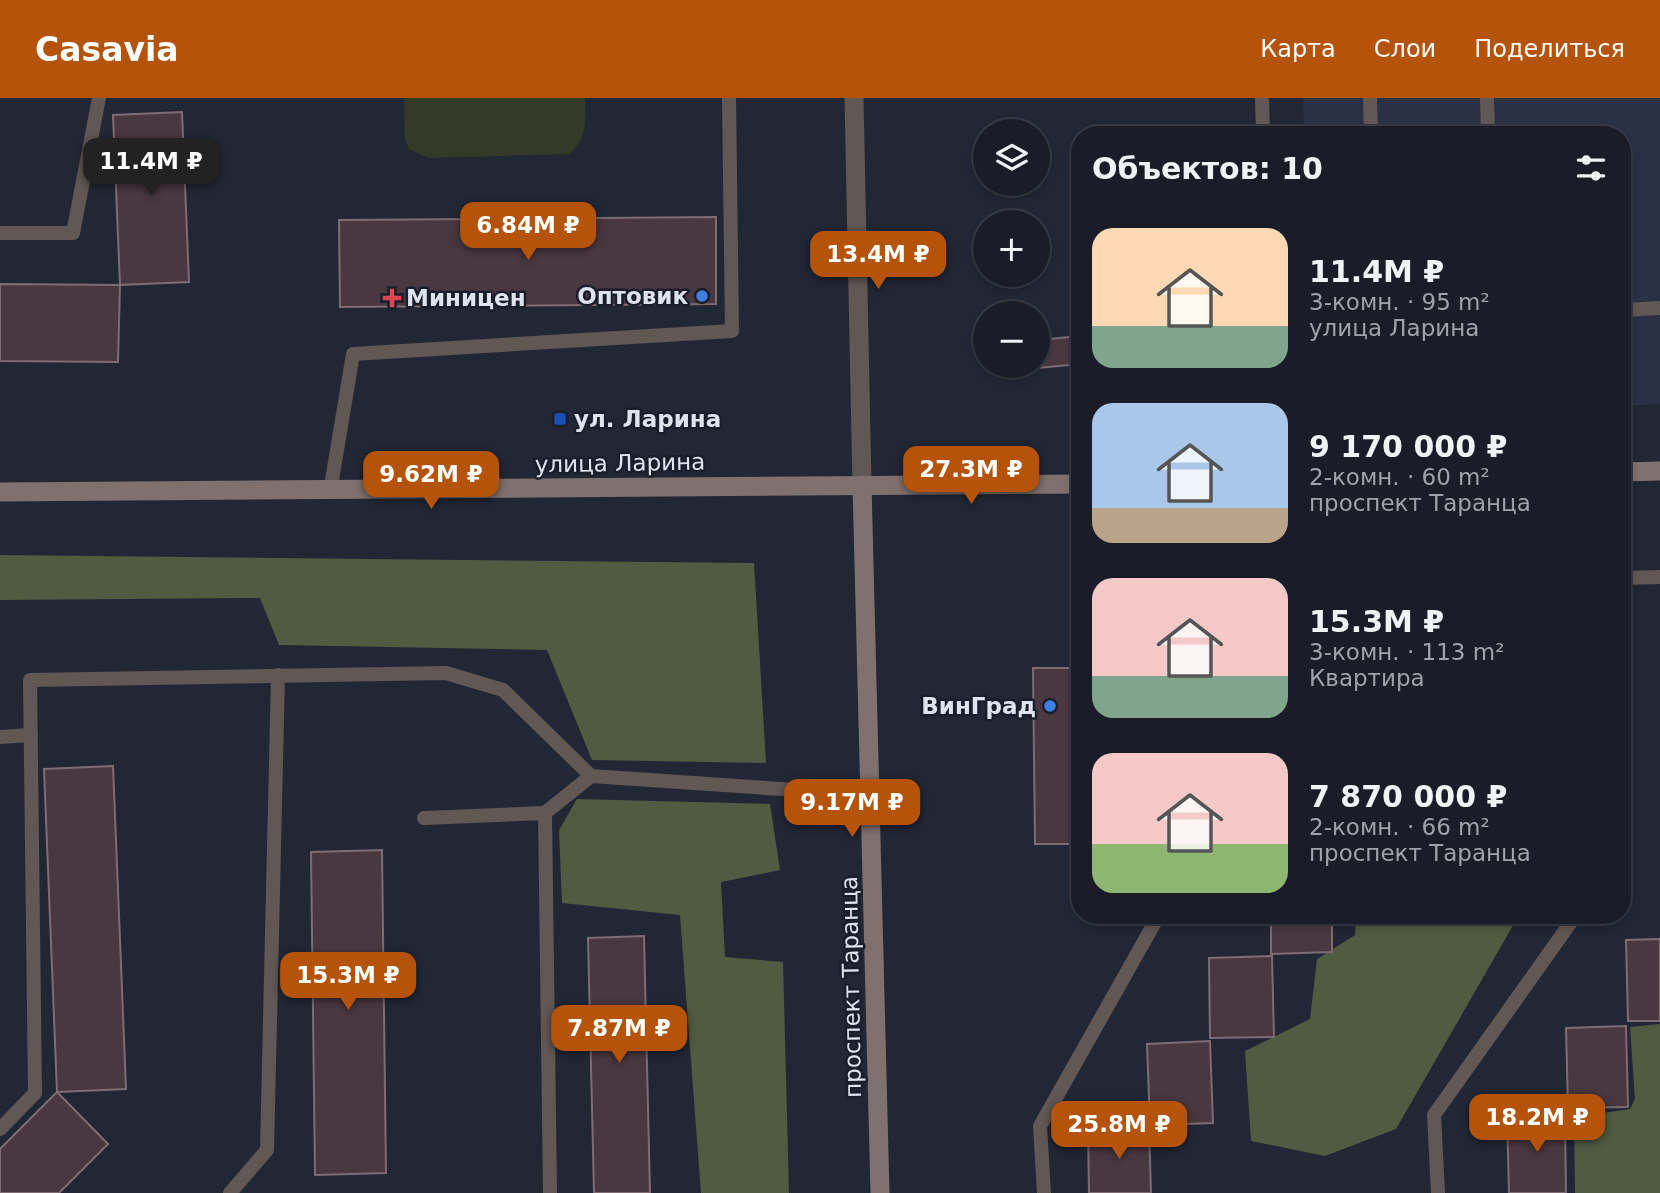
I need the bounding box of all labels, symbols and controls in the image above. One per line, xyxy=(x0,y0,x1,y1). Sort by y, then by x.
text: Casavia xyxy=(35,30,179,69)
text: Карта xyxy=(1260,35,1336,63)
text: Слои xyxy=(1374,35,1436,63)
text: Поделиться xyxy=(1474,35,1625,63)
map controls xyxy=(973,119,1050,378)
button: layers xyxy=(973,119,1050,196)
pin: 11.4M ₽ xyxy=(86,139,216,198)
text: 11.4M ₽ xyxy=(99,148,203,174)
icon: filters xyxy=(1572,149,1610,187)
text: Объектов: 10 xyxy=(1092,151,1323,186)
pin: 6.84M ₽ xyxy=(463,202,593,262)
button: + xyxy=(973,210,1050,287)
text: 6.84M ₽ xyxy=(476,212,580,238)
pin: 13.4M ₽ xyxy=(813,232,943,291)
text: 13.4M ₽ xyxy=(826,241,930,267)
text: 11.4M ₽ xyxy=(1309,254,1444,289)
icon: home xyxy=(1148,256,1232,340)
place label: Оптовик xyxy=(577,283,688,309)
place label: Миницен xyxy=(406,285,526,311)
marker: Оптовик xyxy=(694,288,710,304)
text: 3-комн. · 95 m² xyxy=(1309,289,1490,315)
marker: Миницен xyxy=(384,290,400,306)
button: − xyxy=(973,301,1050,378)
text: улица Ларина xyxy=(1309,315,1479,341)
place label: ул. Ларина xyxy=(574,406,721,432)
marker: ул. Ларина xyxy=(552,411,568,427)
text: 9 170 000 ₽ xyxy=(1309,429,1507,464)
icon: home xyxy=(1148,431,1232,515)
pin: 27.3M ₽ xyxy=(906,446,1036,506)
street label: улица Ларина xyxy=(535,449,705,477)
pin: 9.62M ₽ xyxy=(366,452,496,511)
text: 27.3M ₽ xyxy=(919,456,1023,482)
text: 9.62M ₽ xyxy=(379,461,483,487)
text: 2-комн. · 60 m² xyxy=(1309,464,1490,490)
text: проспект Таранца xyxy=(1309,490,1531,516)
text: 15.3M ₽ xyxy=(1309,604,1444,639)
icon: home xyxy=(1148,606,1232,690)
text: 3-комн. · 113 m² xyxy=(1309,639,1504,665)
text: Квартира xyxy=(1309,665,1425,691)
place label: ВинГрад xyxy=(921,693,1036,719)
marker: ВинГрад xyxy=(1042,698,1058,714)
text: 7 870 000 ₽ xyxy=(1309,779,1507,814)
pin: 9.17M ₽ xyxy=(787,780,917,839)
icon: home xyxy=(1148,781,1232,865)
text: 9.17M ₽ xyxy=(800,789,904,815)
text: 2-комн. · 66 m² xyxy=(1309,814,1490,840)
text: проспект Таранца xyxy=(1309,840,1531,866)
street label: проспект Таранца xyxy=(836,876,866,1098)
pin: 15.3M ₽ xyxy=(283,953,413,1012)
text: 15.3M ₽ xyxy=(296,962,400,988)
pin: 7.87M ₽ xyxy=(554,1006,684,1065)
text: 7.87M ₽ xyxy=(567,1015,671,1041)
pin: 18.2M ₽ xyxy=(1472,1094,1602,1154)
pin: 25.8M ₽ xyxy=(1054,1102,1184,1161)
text: 18.2M ₽ xyxy=(1485,1104,1589,1130)
text: 25.8M ₽ xyxy=(1067,1111,1171,1137)

